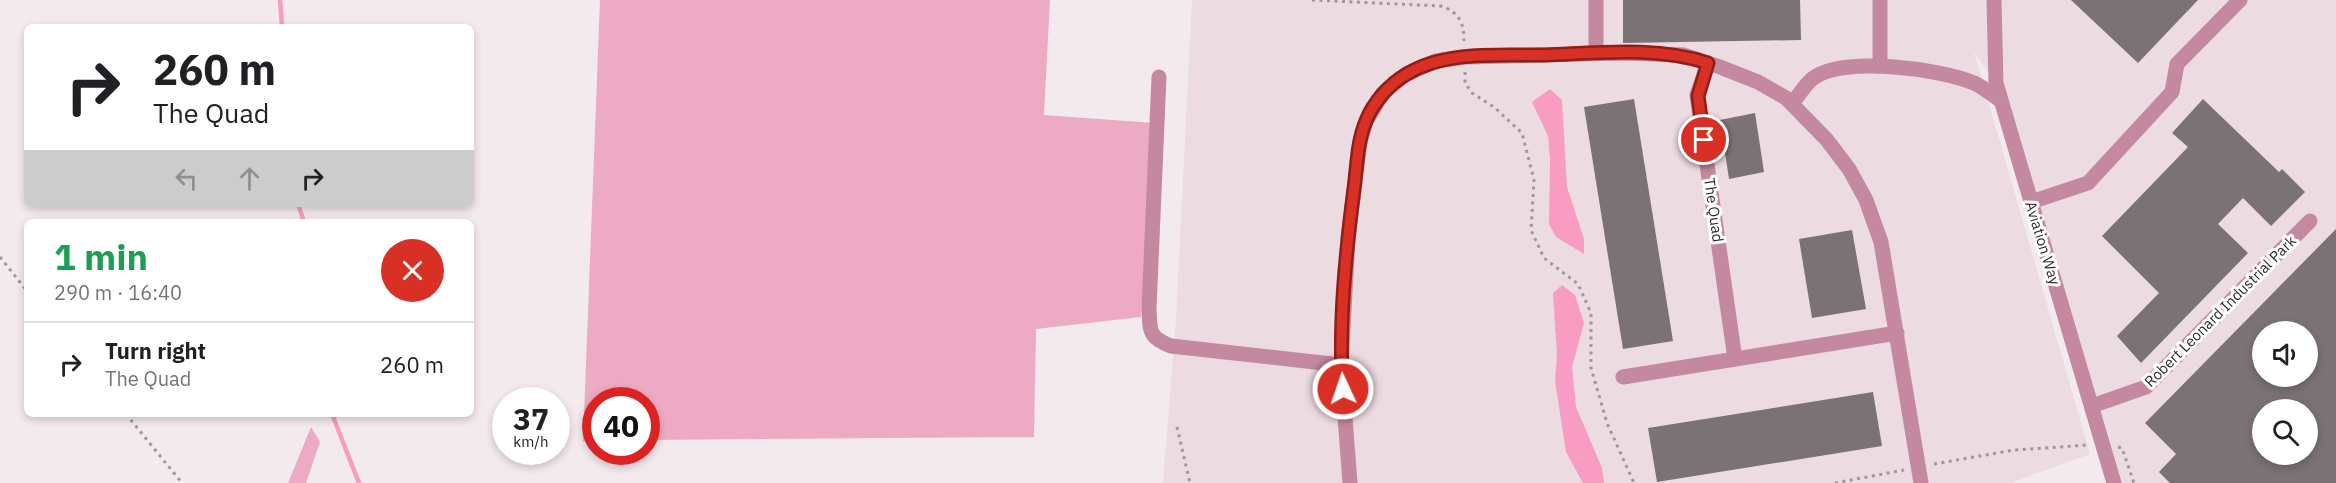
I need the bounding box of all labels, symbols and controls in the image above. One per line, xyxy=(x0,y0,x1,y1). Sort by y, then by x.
text: 260 m xyxy=(153,42,276,97)
icon: right xyxy=(54,48,132,126)
text: The Quad xyxy=(153,95,270,130)
pin xyxy=(1678,114,1729,165)
icon: arrive xyxy=(1687,123,1720,156)
icon: left xyxy=(170,162,203,195)
icon: ahead xyxy=(233,162,266,195)
icon: right xyxy=(296,162,329,195)
street label: The Quad xyxy=(1700,177,1728,243)
street label: Aviation Way xyxy=(2021,199,2065,288)
street label: Robert Leonard Industrial Park xyxy=(2140,231,2300,391)
text: 1 min xyxy=(54,233,148,280)
button: close xyxy=(381,239,444,302)
text: 290 m · 16:40 xyxy=(54,279,182,306)
map controls xyxy=(2252,321,2318,465)
button: sound xyxy=(2252,321,2318,387)
text: Turn right xyxy=(105,336,206,365)
icon: right xyxy=(54,348,87,381)
text: 260 m xyxy=(380,350,444,379)
position arrow xyxy=(1311,357,1375,421)
text: The Quad xyxy=(105,365,191,392)
speed limit sign: 40 xyxy=(582,387,660,465)
text: 37 xyxy=(513,399,549,438)
button: search xyxy=(2252,399,2318,465)
text: km/h xyxy=(513,432,549,451)

